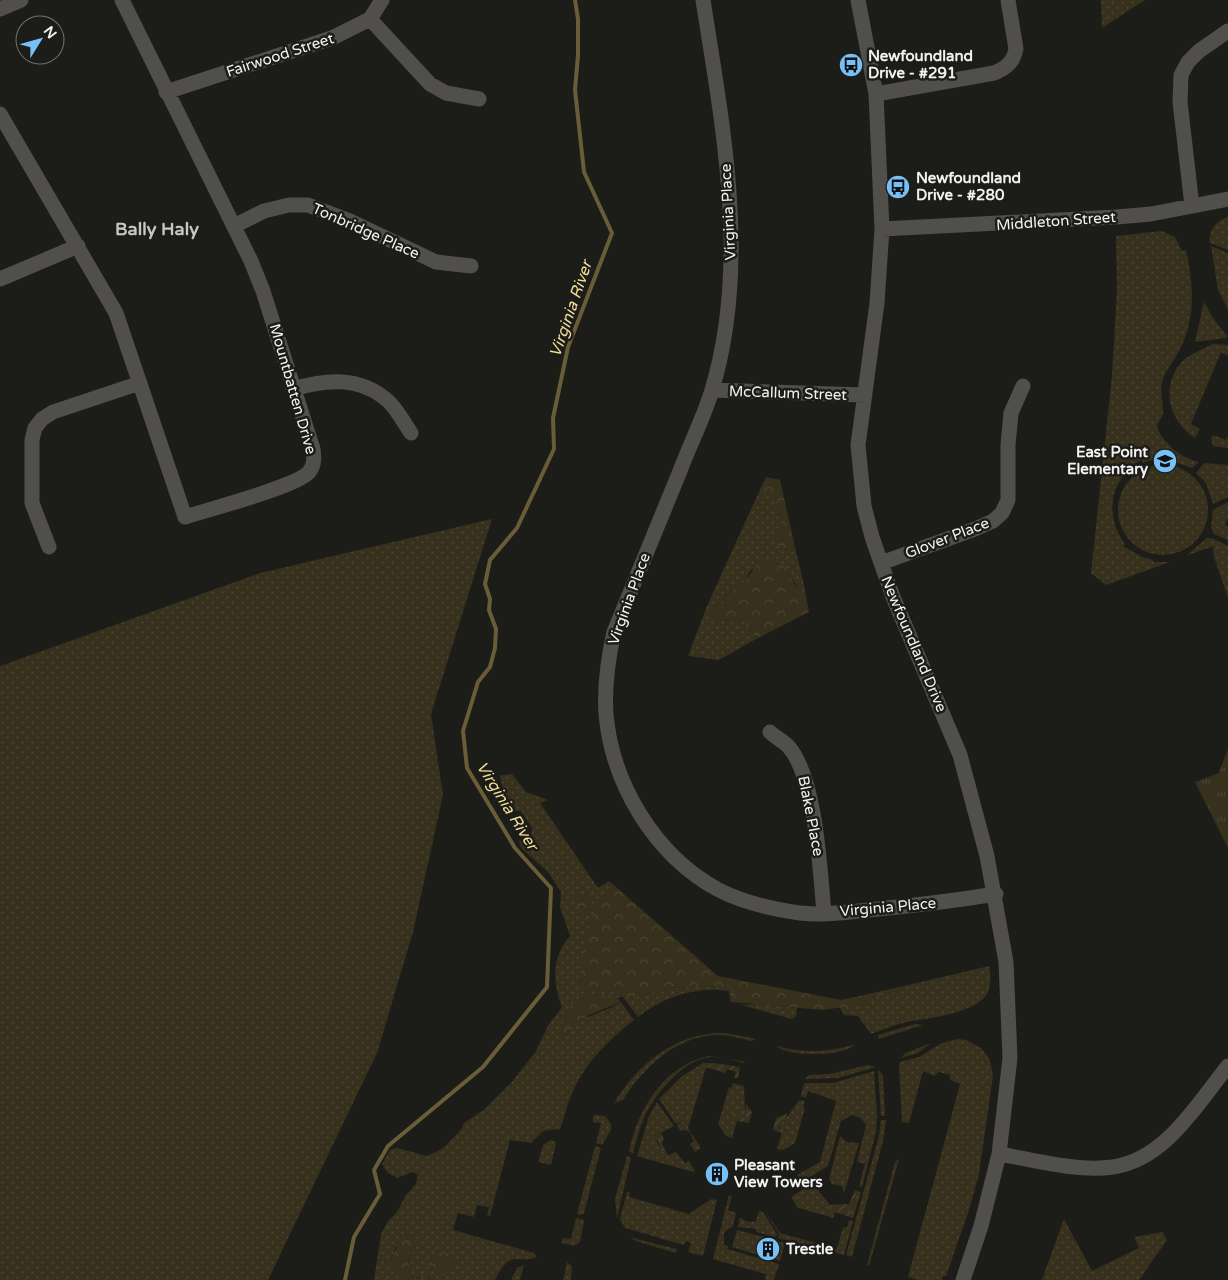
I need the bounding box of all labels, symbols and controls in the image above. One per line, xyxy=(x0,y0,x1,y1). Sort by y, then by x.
north arrow xyxy=(15,15,65,65)
text: N xyxy=(40,23,60,42)
street label: Fairwood Street xyxy=(224,29,336,81)
place label: Newfoundland Drive - #291 xyxy=(868,47,973,82)
bus stop icon: Newfoundland Drive - #291 xyxy=(838,52,864,78)
street label: Virginia Place xyxy=(716,163,740,261)
place label: Newfoundland Drive - #280 xyxy=(916,169,1021,204)
bus stop icon: Newfoundland Drive - #280 xyxy=(885,174,911,200)
street label: Tonbridge Place xyxy=(310,199,422,263)
street label: Middleton Street xyxy=(996,208,1117,234)
district label: Bally Haly xyxy=(115,218,199,240)
water label: Virginia River xyxy=(545,256,597,360)
street label: Mountbatten Drive xyxy=(266,322,320,456)
street label: McCallum Street xyxy=(729,382,848,404)
place label: East Point Elementary xyxy=(1067,443,1148,479)
school or university icon: East Point Elementary xyxy=(1152,448,1178,474)
street label: Glover Place xyxy=(902,514,992,562)
street label: Virginia Place xyxy=(604,551,654,647)
street label: Newfoundland Drive xyxy=(877,573,951,715)
water label: Virginia River xyxy=(472,758,543,856)
street label: Blake Place xyxy=(794,774,828,858)
street label: Virginia Place xyxy=(839,894,937,920)
place label: Pleasant View Towers xyxy=(734,1156,823,1191)
building icon: Pleasant View Towers xyxy=(704,1161,730,1187)
building icon: Trestle xyxy=(755,1236,781,1262)
place label: Trestle xyxy=(785,1240,834,1258)

